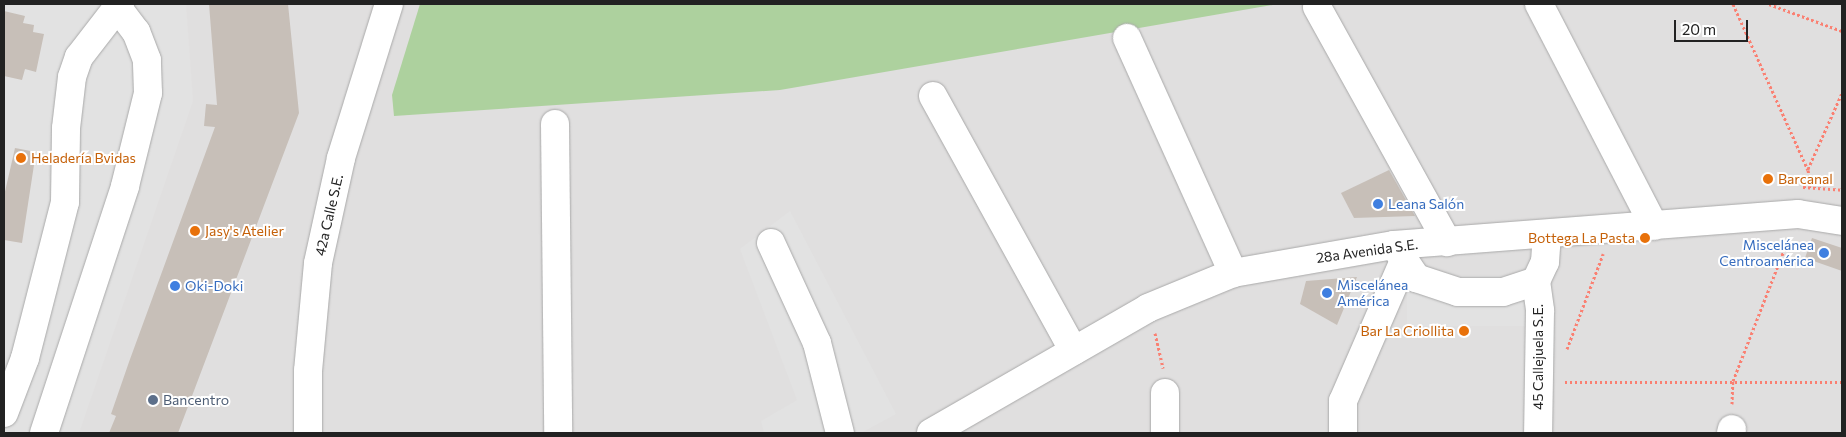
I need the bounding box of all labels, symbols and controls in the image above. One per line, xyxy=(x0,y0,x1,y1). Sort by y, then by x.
scale bar xyxy=(1676,10,1750,42)
text: 20 m xyxy=(1682,20,1716,38)
place label: Heladería Bvidas xyxy=(31,150,136,166)
marker: Heladería Bvidas xyxy=(15,152,27,164)
place label: Barcanal xyxy=(1778,171,1833,187)
street label: 42a Calle S.E. xyxy=(311,173,347,257)
marker: Barcanal xyxy=(1762,173,1774,185)
place label: Leana Salón xyxy=(1388,196,1464,212)
marker: Leana Salón xyxy=(1372,198,1384,210)
place label: Jasy's Atelier xyxy=(205,223,284,239)
marker: Jasy's Atelier xyxy=(189,225,201,237)
place label: Bottega La Pasta xyxy=(1528,230,1635,246)
marker: Bottega La Pasta xyxy=(1639,232,1651,244)
street label: 28a Avenida S.E. xyxy=(1315,236,1419,266)
place label: Miscelánea Centroamérica xyxy=(1719,237,1814,270)
marker: Miscelánea Centroamérica xyxy=(1818,247,1830,259)
place label: Miscelánea América xyxy=(1337,277,1408,310)
place label: Oki-Doki xyxy=(185,278,243,294)
marker: Oki-Doki xyxy=(169,280,181,292)
marker: Miscelánea América xyxy=(1321,287,1333,299)
street label: 45 Callejuela S.E. xyxy=(1530,304,1546,410)
place label: Bar La Criollita xyxy=(1360,323,1454,339)
marker: Bar La Criollita xyxy=(1458,325,1470,337)
place label: Bancentro xyxy=(163,392,229,408)
marker: Bancentro xyxy=(147,394,159,406)

